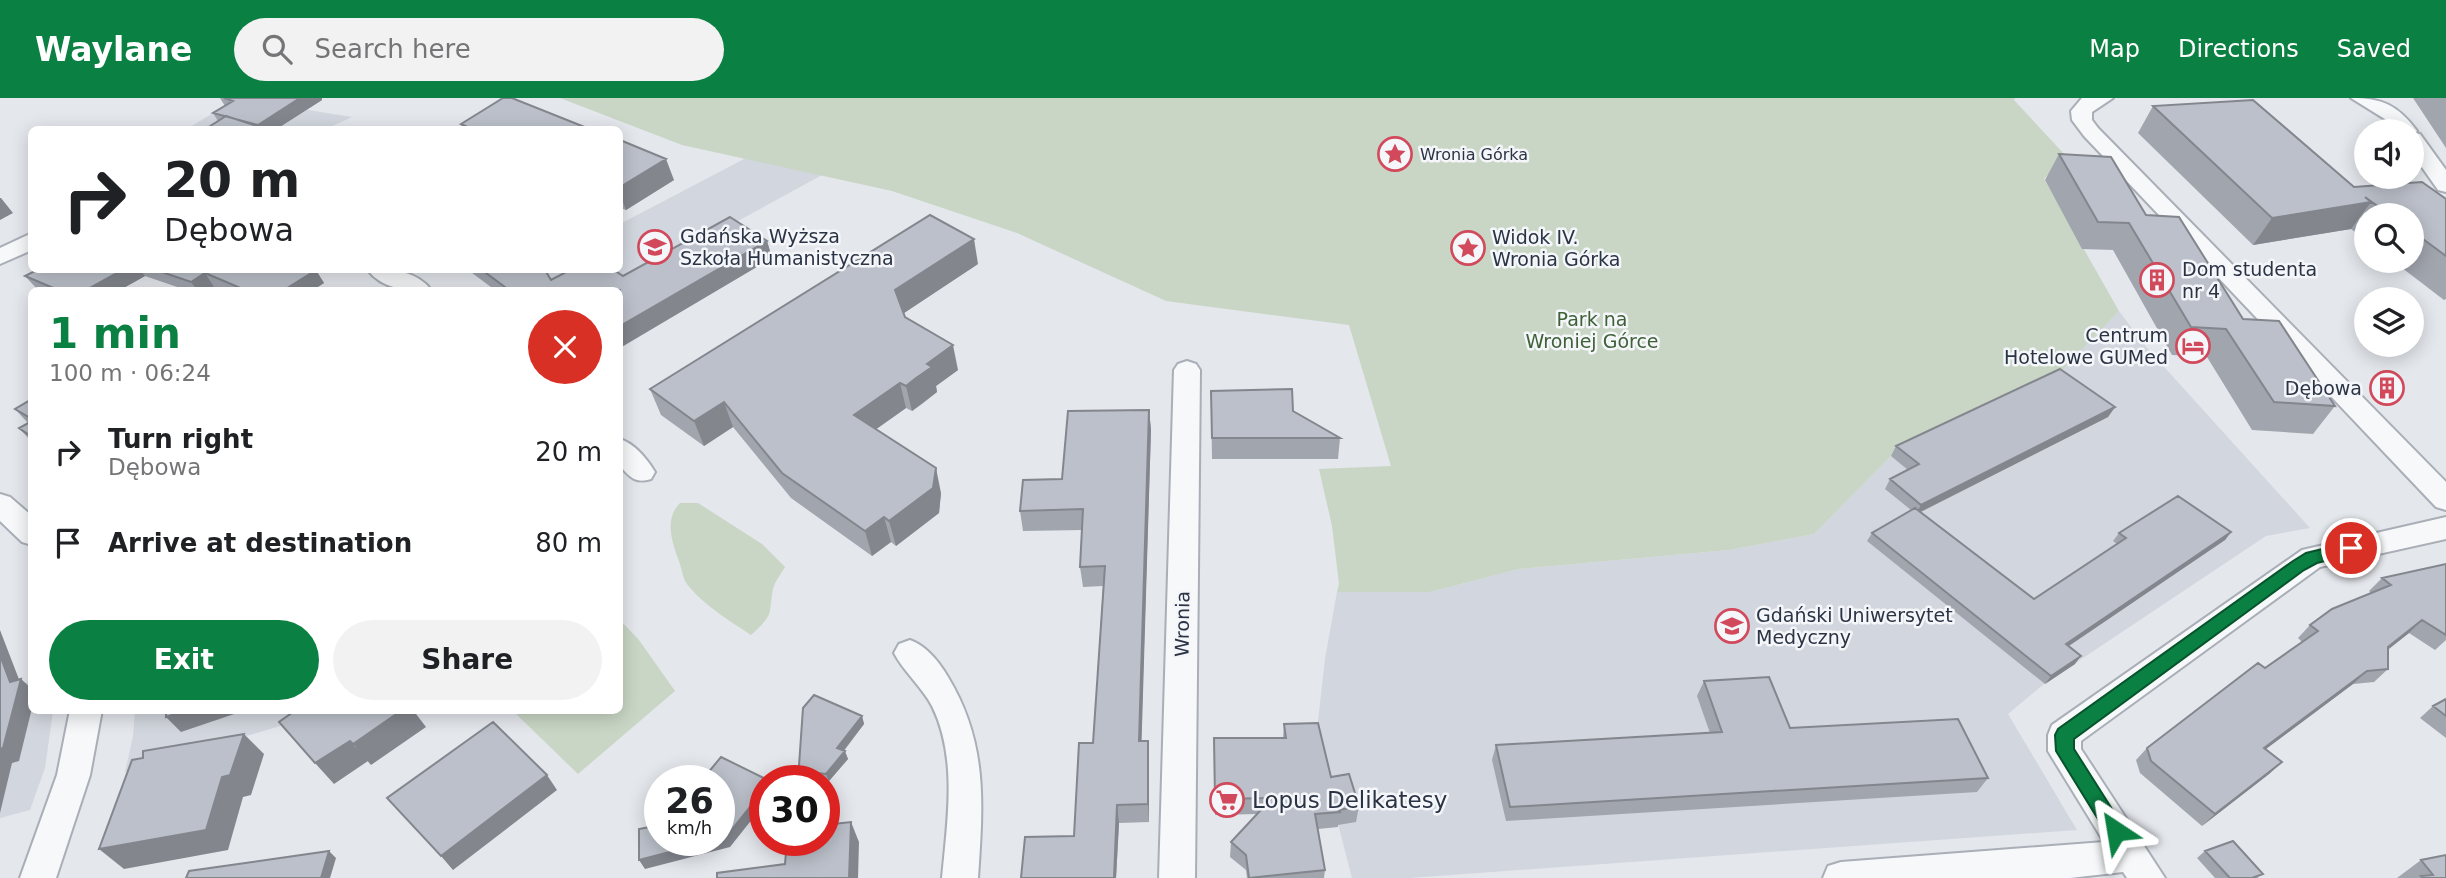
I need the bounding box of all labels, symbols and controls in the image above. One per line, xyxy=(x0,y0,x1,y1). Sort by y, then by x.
search box xyxy=(234,18,724,81)
text: Waylane xyxy=(35,30,192,69)
icon: search xyxy=(258,30,296,68)
text: Search here xyxy=(314,34,471,64)
text: Map xyxy=(2089,35,2140,63)
text: Directions xyxy=(2178,35,2299,63)
text: Saved xyxy=(2337,35,2411,63)
map controls xyxy=(2354,119,2424,357)
button: sound xyxy=(2354,119,2424,189)
place icon: Wronia Górka xyxy=(1376,135,1414,173)
place label: Wronia Górka xyxy=(1420,145,1528,164)
text: 20 m xyxy=(164,152,300,209)
icon: right xyxy=(49,154,140,245)
button: search xyxy=(2354,203,2424,273)
text: Dębowa xyxy=(164,211,294,249)
place label: Gdańska Wyższa Szkoła Humanistyczna xyxy=(680,225,894,269)
place label: Widok IV. Wronia Górka xyxy=(1492,226,1620,270)
school or university icon: Gdańska Wyższa Szkoła Humanistyczna xyxy=(636,228,674,266)
place icon: Widok IV. Wronia Górka xyxy=(1449,229,1487,267)
place label: Dom studenta nr 4 xyxy=(2182,258,2317,302)
building icon: Dom studenta nr 4 xyxy=(2138,261,2176,299)
button: layers xyxy=(2354,287,2424,357)
park label: Park na Wroniej Górce xyxy=(1525,308,1659,352)
text: 1 min xyxy=(49,309,181,358)
button: close xyxy=(528,310,602,384)
place label: Centrum Hotelowe GUMed xyxy=(2004,324,2168,368)
hotel icon: Centrum Hotelowe GUMed xyxy=(2174,327,2212,365)
text: 100 m · 06:24 xyxy=(49,360,211,386)
building icon: Dębowa xyxy=(2368,369,2406,407)
place label: Dębowa xyxy=(2285,377,2362,399)
text: Turn right xyxy=(108,424,253,454)
icon: right xyxy=(49,433,87,471)
text: 20 m xyxy=(535,437,602,467)
text: Dębowa xyxy=(108,454,201,480)
pin xyxy=(2321,518,2381,578)
icon: arrive xyxy=(49,524,87,562)
text: Arrive at destination xyxy=(108,528,412,558)
text: 80 m xyxy=(535,528,602,558)
icon: arrive xyxy=(2332,529,2370,567)
street label: Wronia xyxy=(1170,591,1194,657)
place label: Gdański Uniwersytet Medyczny xyxy=(1756,604,1953,648)
school or university icon: Gdański Uniwersytet Medyczny xyxy=(1713,607,1751,645)
button: Exit xyxy=(49,620,319,700)
button: Share xyxy=(333,620,602,700)
speed limit sign: 30 xyxy=(749,765,840,856)
text: 26 xyxy=(665,781,714,821)
supermarket icon: Lopus Delikatesy xyxy=(1208,781,1246,819)
place label: Lopus Delikatesy xyxy=(1252,787,1447,813)
position arrow xyxy=(2079,794,2153,868)
text: km/h xyxy=(667,817,712,838)

